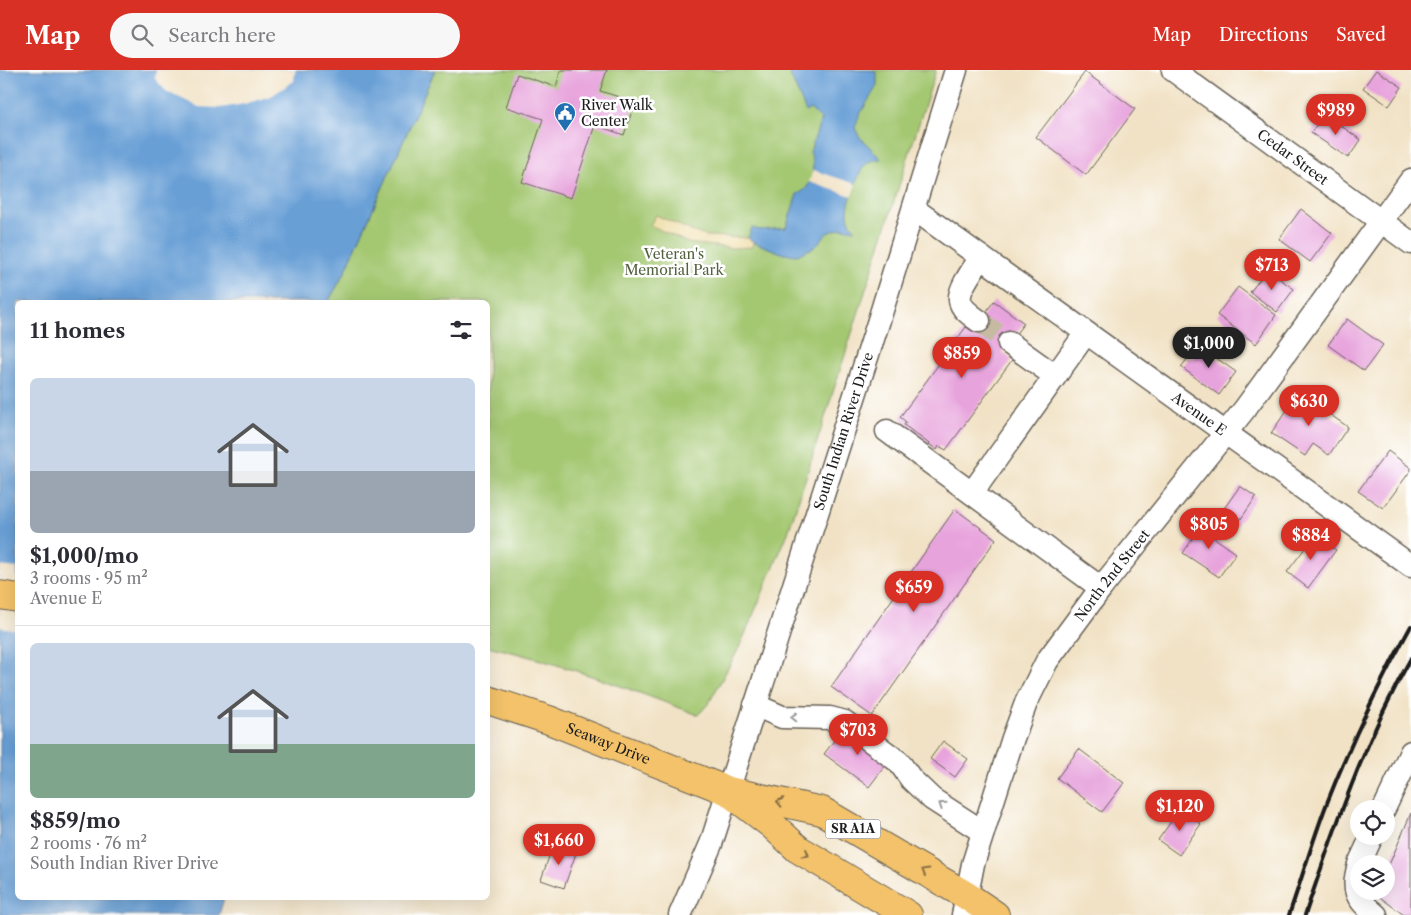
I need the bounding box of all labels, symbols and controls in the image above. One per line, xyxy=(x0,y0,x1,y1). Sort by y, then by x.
search box xyxy=(110,13,460,58)
text: Map xyxy=(25,21,80,50)
icon: search xyxy=(128,21,156,49)
text: Search here xyxy=(168,24,276,47)
text: Map xyxy=(1152,24,1191,46)
text: Directions xyxy=(1219,24,1308,46)
text: Saved xyxy=(1336,24,1386,46)
pin: $989 xyxy=(1306,93,1366,136)
place label: River Walk Center xyxy=(581,96,654,130)
text: $989 xyxy=(1317,100,1355,120)
public building icon: River Walk Center xyxy=(553,101,577,132)
street label: Cedar Street xyxy=(1254,125,1332,189)
park label: Veteran's Memorial Park xyxy=(624,245,724,279)
pin: $713 xyxy=(1242,248,1302,291)
text: $713 xyxy=(1255,255,1289,275)
icon: filters xyxy=(447,316,475,344)
text: 11 homes xyxy=(30,318,125,343)
pin: $1,000 xyxy=(1168,326,1250,369)
text: $1,000 xyxy=(1184,333,1234,353)
pin: $859 xyxy=(932,336,992,379)
text: $859 xyxy=(943,343,981,363)
street label: South Indian River Drive xyxy=(810,350,877,512)
pin: $630 xyxy=(1279,384,1339,427)
street label: Avenue E xyxy=(1167,387,1230,440)
text: $630 xyxy=(1290,391,1328,411)
icon: home xyxy=(208,410,298,500)
pin: $805 xyxy=(1179,508,1239,550)
text: $805 xyxy=(1190,514,1228,534)
pin: $884 xyxy=(1281,518,1341,561)
text: $884 xyxy=(1292,525,1330,545)
street label: North 2nd Street xyxy=(1070,526,1154,625)
text: $1,000/mo xyxy=(30,543,139,568)
text: 3 rooms · 95 m² xyxy=(30,568,148,588)
pin: $659 xyxy=(884,570,944,613)
text: $659 xyxy=(896,577,932,597)
text: Avenue E xyxy=(30,588,102,608)
icon: home xyxy=(208,676,298,766)
one-way arrow xyxy=(790,712,798,722)
pin: $703 xyxy=(828,714,888,756)
street label: Seaway Drive xyxy=(564,719,653,768)
text: $703 xyxy=(840,720,876,740)
pin: $1,120 xyxy=(1139,790,1221,832)
text: $1,120 xyxy=(1156,796,1204,816)
one-way arrow xyxy=(775,797,784,808)
map controls xyxy=(1350,800,1395,900)
button: locate xyxy=(1350,800,1395,845)
one-way arrow xyxy=(938,802,948,811)
text: $859/mo xyxy=(30,808,120,833)
road number: SR A1A xyxy=(826,820,880,839)
pin: $1,660 xyxy=(518,824,600,866)
text: $1,660 xyxy=(534,830,584,850)
text: 2 rooms · 76 m² xyxy=(30,833,147,853)
one-way arrow xyxy=(801,848,810,858)
text: South Indian River Drive xyxy=(30,853,218,873)
button: layers xyxy=(1350,855,1395,900)
one-way arrow xyxy=(921,867,930,877)

